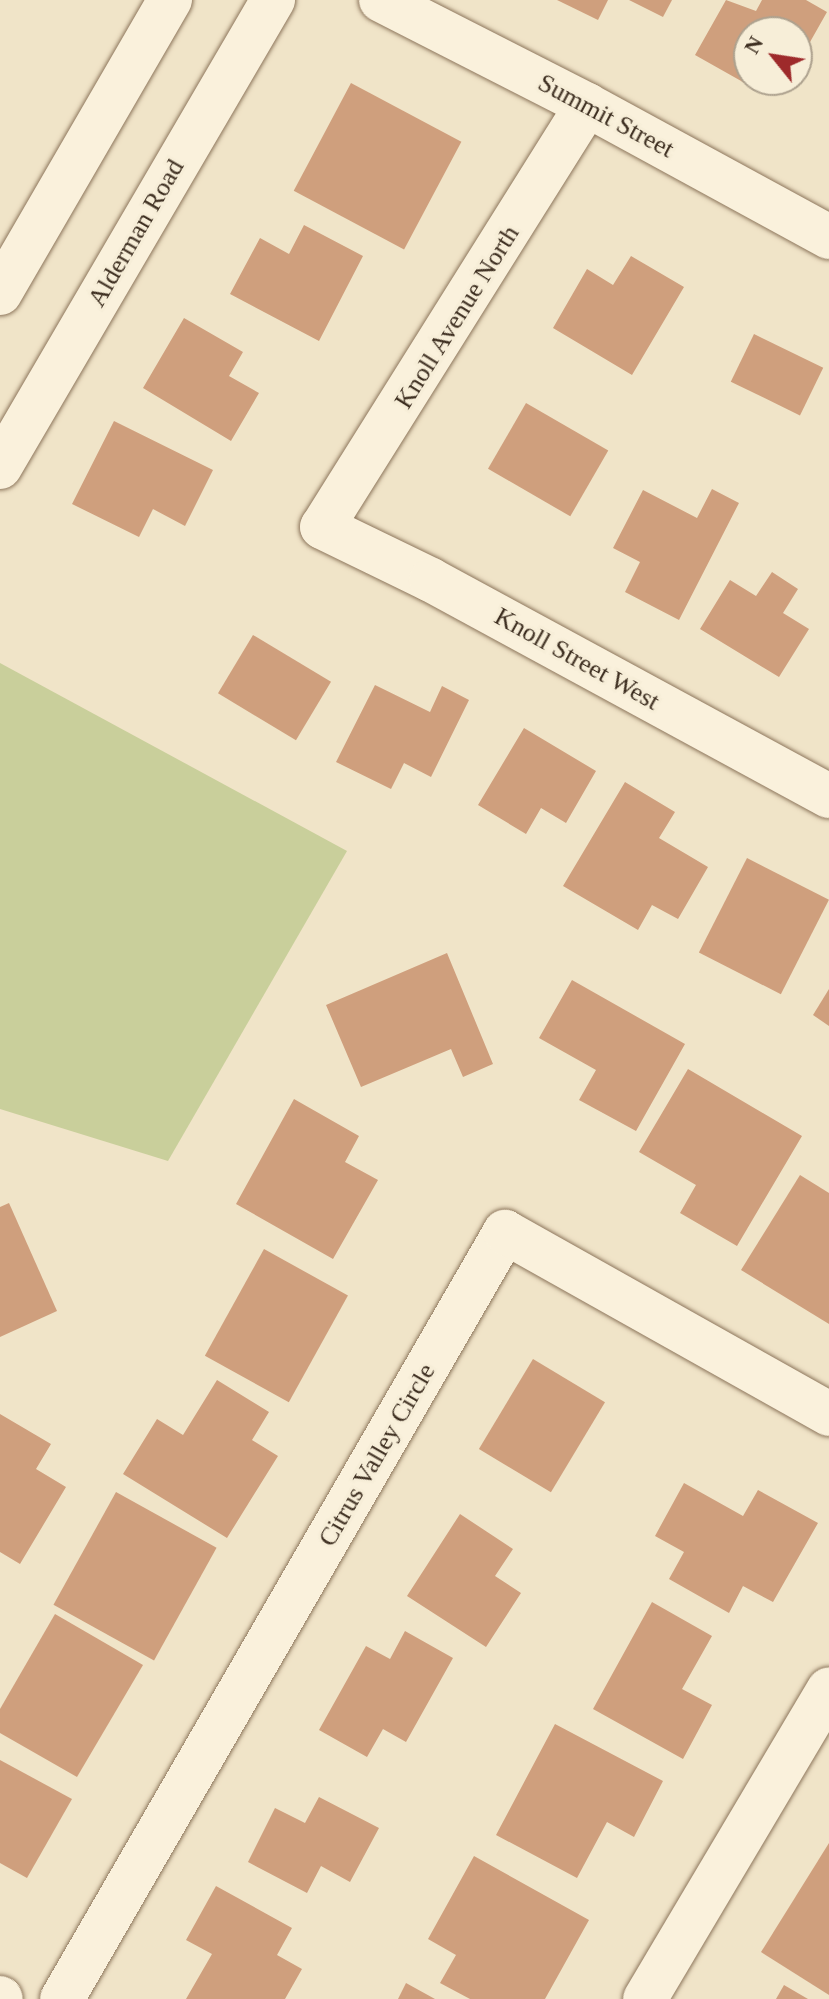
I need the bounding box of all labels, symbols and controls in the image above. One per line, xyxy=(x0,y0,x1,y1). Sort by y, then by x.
north arrow xyxy=(733,16,813,96)
text: N xyxy=(739,32,768,58)
street label: Summit Street xyxy=(533,67,679,165)
street label: Alderman Road xyxy=(81,154,191,312)
street label: Knoll Avenue North xyxy=(388,219,526,415)
street label: Knoll Street West xyxy=(489,601,665,717)
street label: Citrus Valley Circle xyxy=(312,1358,442,1552)

